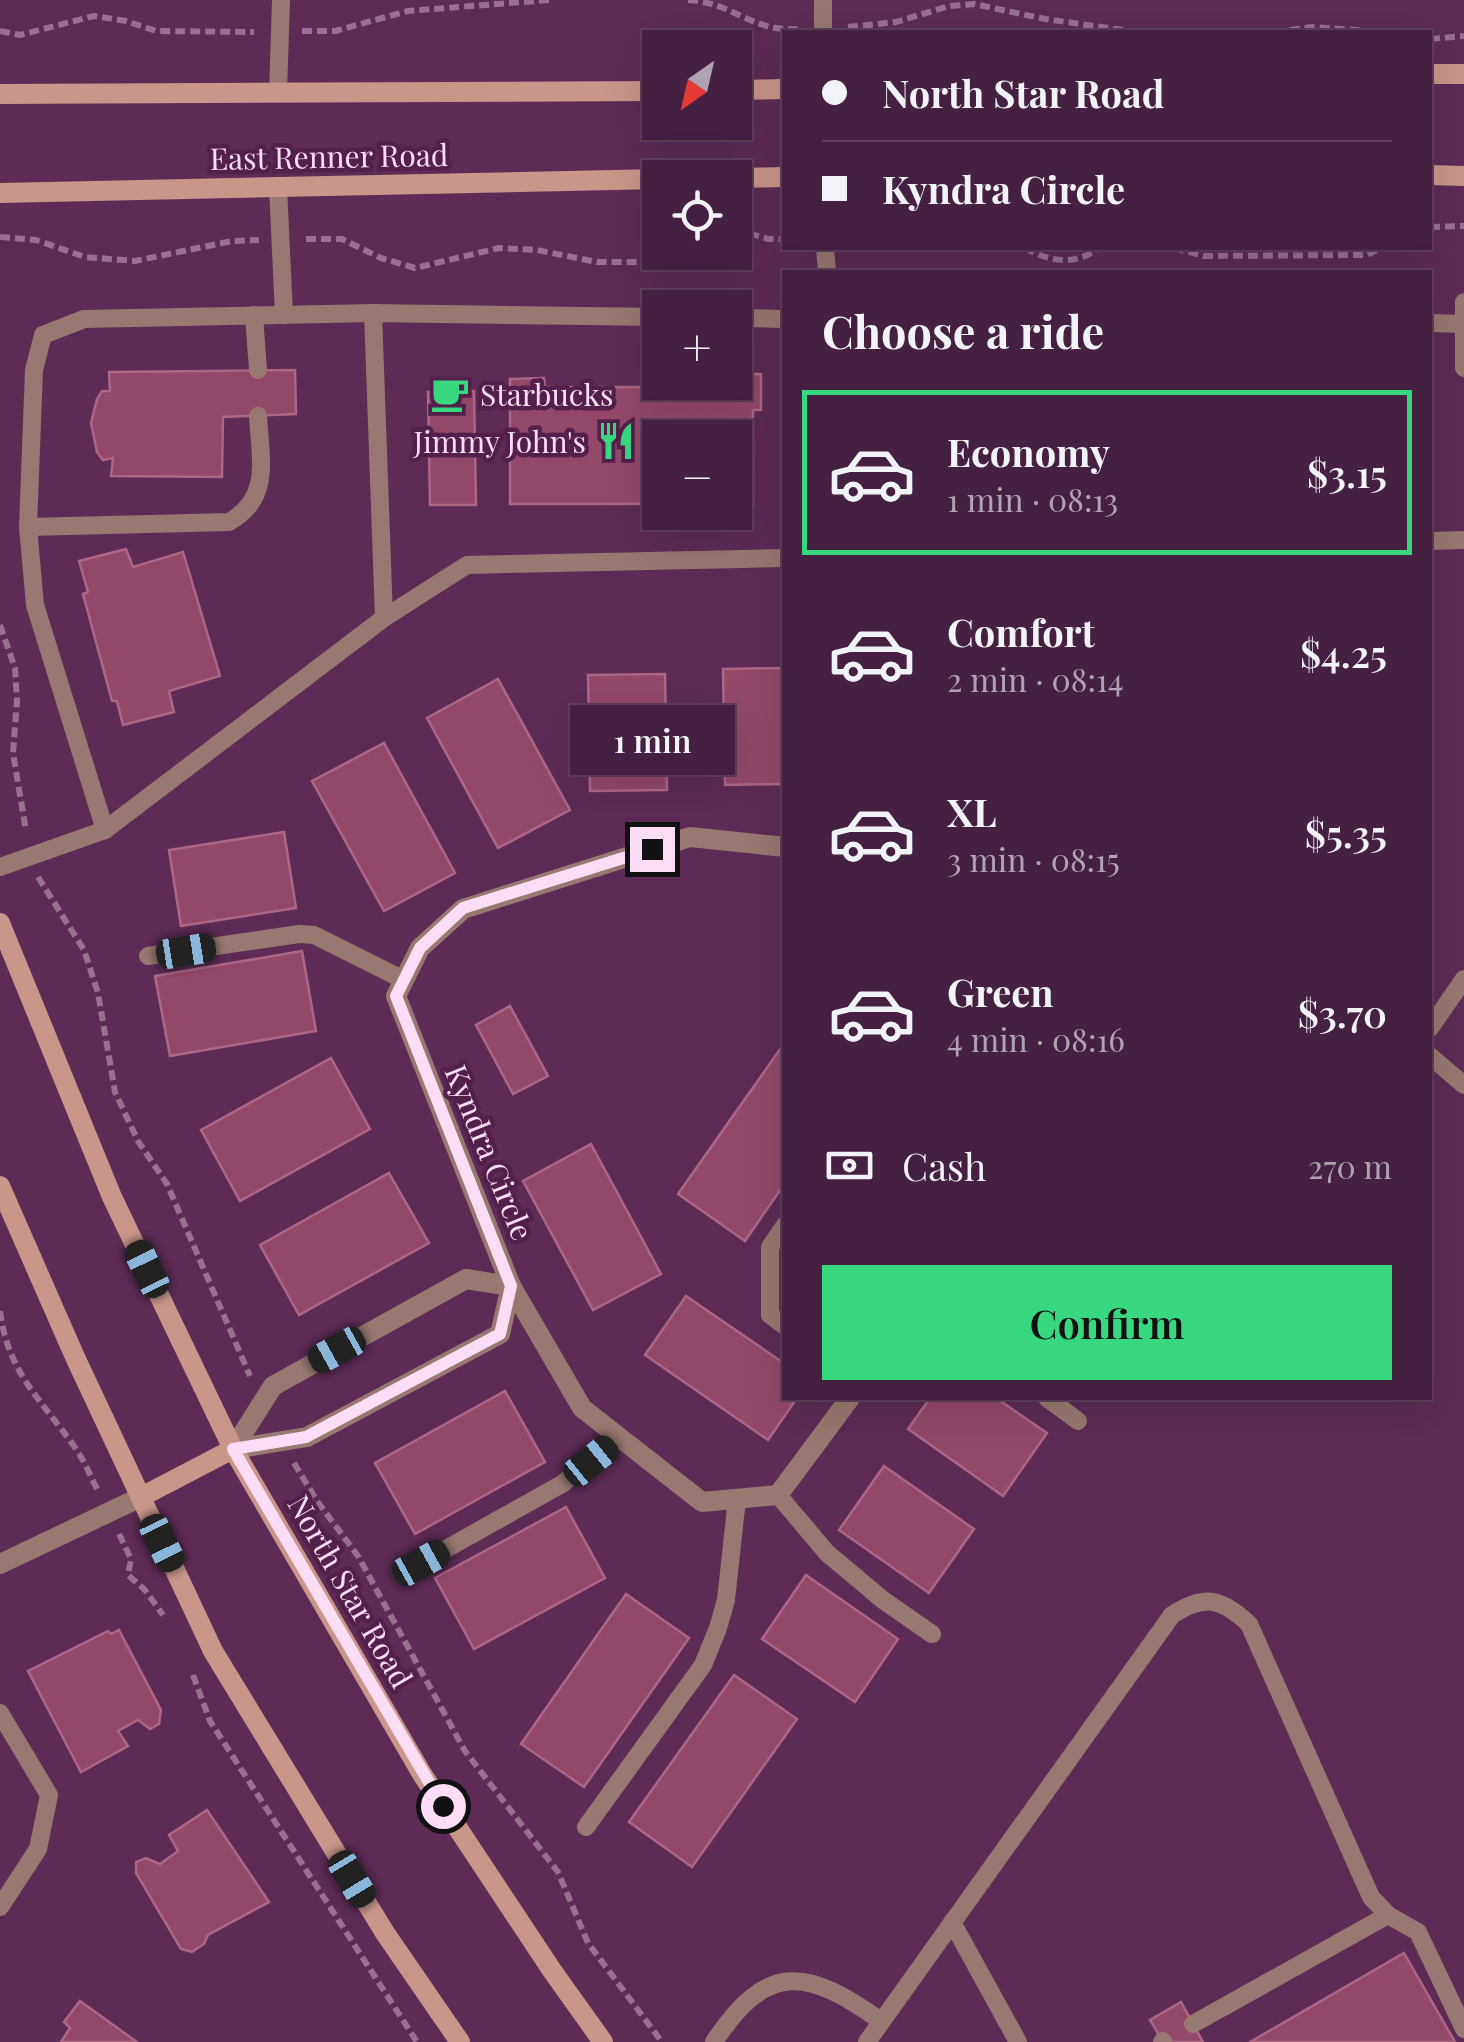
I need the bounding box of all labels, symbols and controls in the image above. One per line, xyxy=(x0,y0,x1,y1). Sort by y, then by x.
north arrow xyxy=(642,30,752,140)
map controls xyxy=(642,30,752,530)
text: North Star Road xyxy=(882,67,1164,118)
street label: East Renner Road xyxy=(210,134,448,178)
button: locate xyxy=(642,160,752,270)
text: Kyndra Circle xyxy=(882,163,1125,214)
button: + xyxy=(642,290,752,400)
text: Choose a ride xyxy=(822,300,1104,360)
cafe icon: Starbucks xyxy=(429,373,471,415)
place label: Starbucks xyxy=(480,374,613,414)
restaurant icon: Jimmy John's xyxy=(595,420,637,462)
button: − xyxy=(642,420,752,530)
place label: Jimmy John's xyxy=(412,421,586,461)
text: Economy xyxy=(947,426,1110,477)
icon: car xyxy=(827,428,917,518)
text: $3.15 xyxy=(1307,447,1387,498)
text: 1 min · 08:13 xyxy=(947,477,1118,520)
text: Comfort xyxy=(947,606,1095,657)
icon: car xyxy=(827,608,917,698)
text: $4.25 xyxy=(1300,627,1387,678)
text: 2 min · 08:14 xyxy=(947,657,1124,700)
callout: 1 min xyxy=(570,704,734,774)
text: 1 min xyxy=(614,718,691,761)
text: XL xyxy=(947,786,996,837)
icon: car xyxy=(827,788,917,878)
text: $5.35 xyxy=(1305,807,1387,858)
route end xyxy=(630,827,675,872)
text: 3 min · 08:15 xyxy=(947,837,1120,880)
car xyxy=(154,931,218,971)
text: Green xyxy=(947,966,1054,1017)
icon: car xyxy=(827,968,917,1058)
text: $3.70 xyxy=(1298,987,1387,1038)
text: 4 min · 08:16 xyxy=(947,1017,1125,1060)
street label: Kyndra Circle xyxy=(437,1058,543,1246)
icon: cash xyxy=(822,1138,877,1193)
text: Cash xyxy=(902,1140,986,1191)
text: 270 m xyxy=(1308,1144,1392,1187)
car xyxy=(120,1235,174,1303)
button: Confirm xyxy=(822,1265,1392,1380)
car xyxy=(303,1322,371,1378)
car xyxy=(558,1430,624,1492)
street label: North Star Road xyxy=(280,1487,422,1695)
car xyxy=(135,1509,189,1577)
car xyxy=(387,1535,455,1591)
route start xyxy=(421,1784,466,1829)
car xyxy=(324,1846,380,1912)

